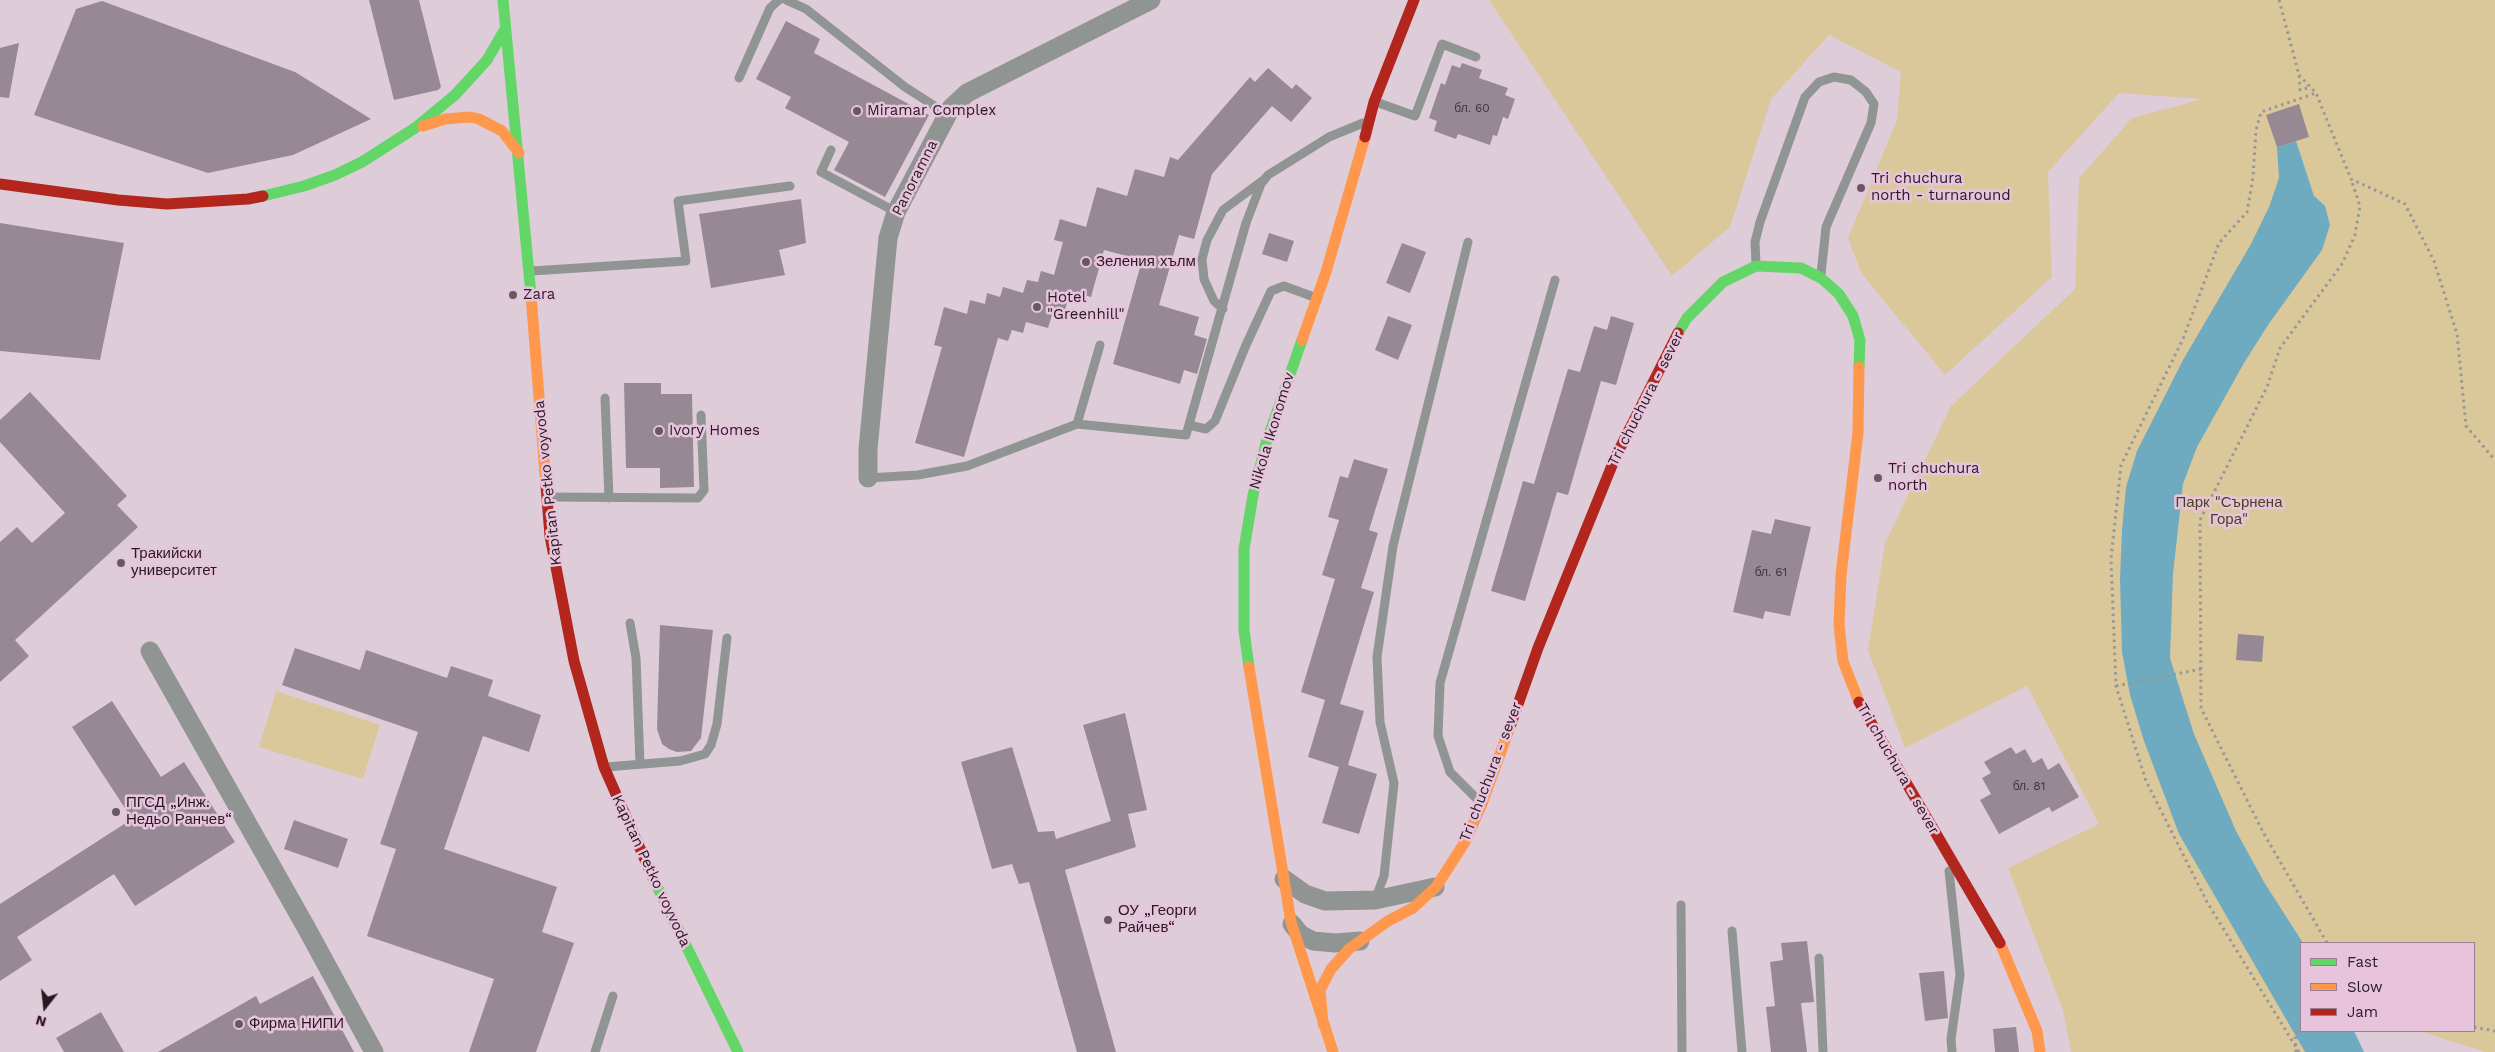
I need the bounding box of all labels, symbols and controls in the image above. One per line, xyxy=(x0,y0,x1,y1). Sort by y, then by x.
house number: бл. 60 xyxy=(1454,101,1490,115)
place label: Miramar Complex xyxy=(867,102,996,120)
marker: Miramar Complex xyxy=(851,105,863,117)
street label: Panoramna xyxy=(888,137,942,219)
place label: Tri chuchura north - turnaround xyxy=(1871,170,2011,205)
marker: Tri chuchura north - turnaround xyxy=(1855,182,1867,194)
place label: Зеления хълм xyxy=(1096,253,1196,271)
marker: Зеления хълм xyxy=(1080,256,1092,268)
place label: Zara xyxy=(523,286,555,304)
marker: Zara xyxy=(507,289,519,301)
place label: Hotel "Greenhill" xyxy=(1047,289,1125,324)
marker: Hotel "Greenhill" xyxy=(1031,301,1043,313)
street label: Tri chuchura - sever xyxy=(1604,329,1688,469)
street label: Nikola Ikonomov xyxy=(1246,370,1298,492)
street label: Kapitan Petko voyvoda xyxy=(530,400,566,566)
place label: Ivory Homes xyxy=(669,422,760,440)
marker: Ivory Homes xyxy=(653,425,665,437)
place label: Tri chuchura north xyxy=(1888,460,1980,495)
marker: Tri chuchura north xyxy=(1872,472,1884,484)
park label: Парк "Сърнена Гора" xyxy=(2176,494,2282,529)
place label: Тракийски университет xyxy=(131,545,217,580)
marker: Тракийски университет xyxy=(115,557,127,569)
house number: бл. 61 xyxy=(1755,565,1787,579)
street label: Tri chuchura - sever xyxy=(1456,700,1526,844)
street label: Tri chuchura - sever xyxy=(1853,700,1943,838)
house number: бл. 81 xyxy=(2013,779,2045,793)
street label: Kapitan Petko voyvoda xyxy=(608,792,694,950)
place label: ПГСД „Инж. Недьо Ранчев“ xyxy=(126,794,232,829)
marker: ПГСД „Инж. Недьо Ранчев“ xyxy=(110,806,122,818)
place label: ОУ „Георги Райчев“ xyxy=(1118,902,1197,937)
marker: ОУ „Георги Райчев“ xyxy=(1102,914,1114,926)
legend xyxy=(2300,942,2475,1032)
text: Fast xyxy=(2347,953,2378,971)
text: Slow xyxy=(2347,978,2383,996)
north arrow xyxy=(20,982,70,1032)
text: Jam xyxy=(2347,1003,2378,1021)
text: N xyxy=(34,1012,48,1031)
place label: Фирма НИПИ xyxy=(249,1015,344,1033)
marker: Фирма НИПИ xyxy=(233,1018,245,1030)

